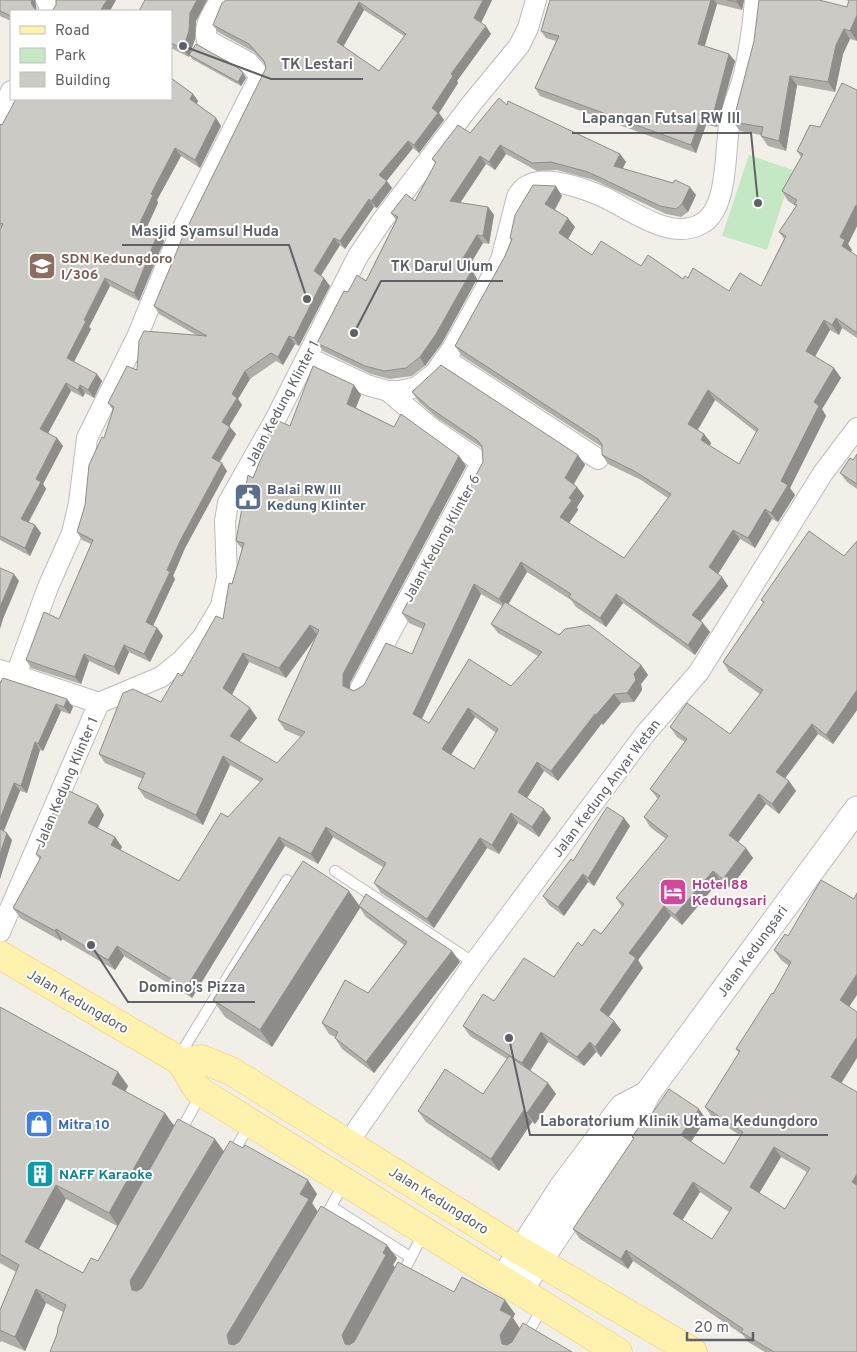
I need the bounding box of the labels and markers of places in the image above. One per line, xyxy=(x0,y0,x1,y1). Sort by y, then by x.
callout: TK Lestari xyxy=(271,49,363,79)
callout: Lapangan Futsal RW III xyxy=(572,103,751,133)
callout: Masjid Syamsul Huda xyxy=(122,215,289,245)
school or university icon: SDN Kedungdoro I/306 xyxy=(27,251,57,281)
place label: SDN Kedungdoro I/306 xyxy=(61,251,172,284)
callout: TK Darul Ulum xyxy=(381,251,503,281)
public building icon: Balai RW III Kedung Klinter xyxy=(233,482,263,512)
place label: Balai RW III Kedung Klinter xyxy=(267,482,366,515)
hotel icon: Hotel 88 Kedungsari xyxy=(658,877,688,907)
place label: Hotel 88 Kedungsari xyxy=(692,877,767,910)
callout: Domino's Pizza xyxy=(128,972,255,1002)
callout: Laboratorium Klinik Utama Kedungdoro xyxy=(530,1105,828,1135)
shop icon: Mitra 10 xyxy=(24,1109,54,1139)
place label: Mitra 10 xyxy=(58,1117,110,1134)
building icon: NAFF Karaoke xyxy=(25,1159,55,1189)
place label: NAFF Karaoke xyxy=(59,1167,153,1184)

